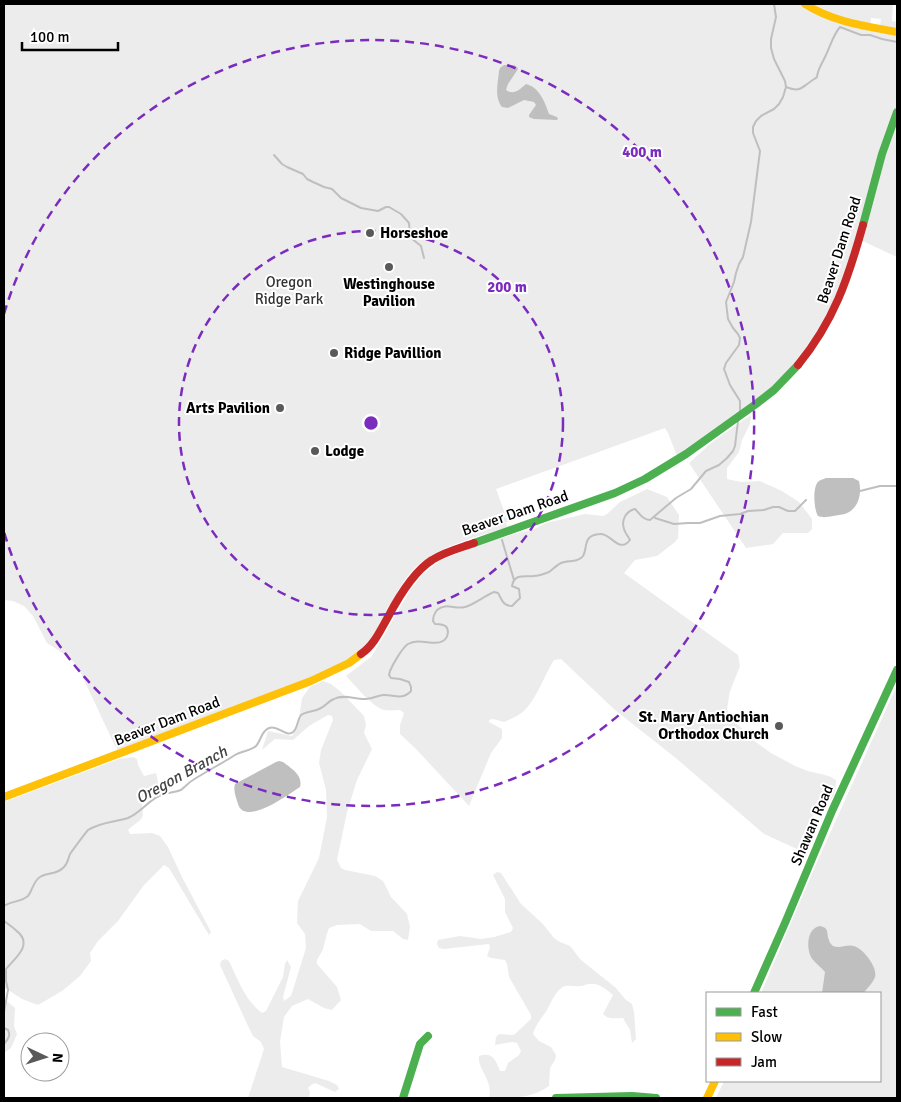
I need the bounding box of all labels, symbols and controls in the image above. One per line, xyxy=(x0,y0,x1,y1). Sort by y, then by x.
scale bar xyxy=(22,20,119,52)
text: 100 m xyxy=(30,28,70,46)
text: 400 m xyxy=(622,143,662,161)
street label: Beaver Dam Road xyxy=(813,194,865,306)
place label: Horseshoe xyxy=(380,224,448,242)
marker: Horseshoe xyxy=(364,227,376,239)
marker: Westinghouse Pavilion xyxy=(383,261,395,273)
park label: Oregon Ridge Park xyxy=(255,273,324,308)
place label: Westinghouse Pavilion xyxy=(343,275,435,310)
text: 200 m xyxy=(487,278,527,296)
place label: Ridge Pavillion xyxy=(344,344,441,362)
marker: Ridge Pavillion xyxy=(328,347,340,359)
place label: Arts Pavilion xyxy=(186,399,270,417)
marker: Arts Pavilion xyxy=(274,402,286,414)
centre of rings xyxy=(362,414,380,432)
place label: Lodge xyxy=(325,442,364,460)
marker: Lodge xyxy=(309,445,321,457)
street label: Beaver Dam Road xyxy=(459,486,571,540)
street label: Beaver Dam Road xyxy=(112,693,222,749)
place label: St. Mary Antiochian Orthodox Church xyxy=(639,708,769,743)
marker: St. Mary Antiochian Orthodox Church xyxy=(773,720,785,732)
water label: Oregon Branch xyxy=(132,741,232,808)
street label: Shawan Road xyxy=(787,782,837,868)
legend xyxy=(706,992,881,1082)
text: Fast xyxy=(751,1003,778,1021)
text: Slow xyxy=(751,1028,782,1046)
north arrow xyxy=(20,1032,70,1082)
text: N xyxy=(49,1052,66,1063)
text: Jam xyxy=(751,1053,777,1071)

